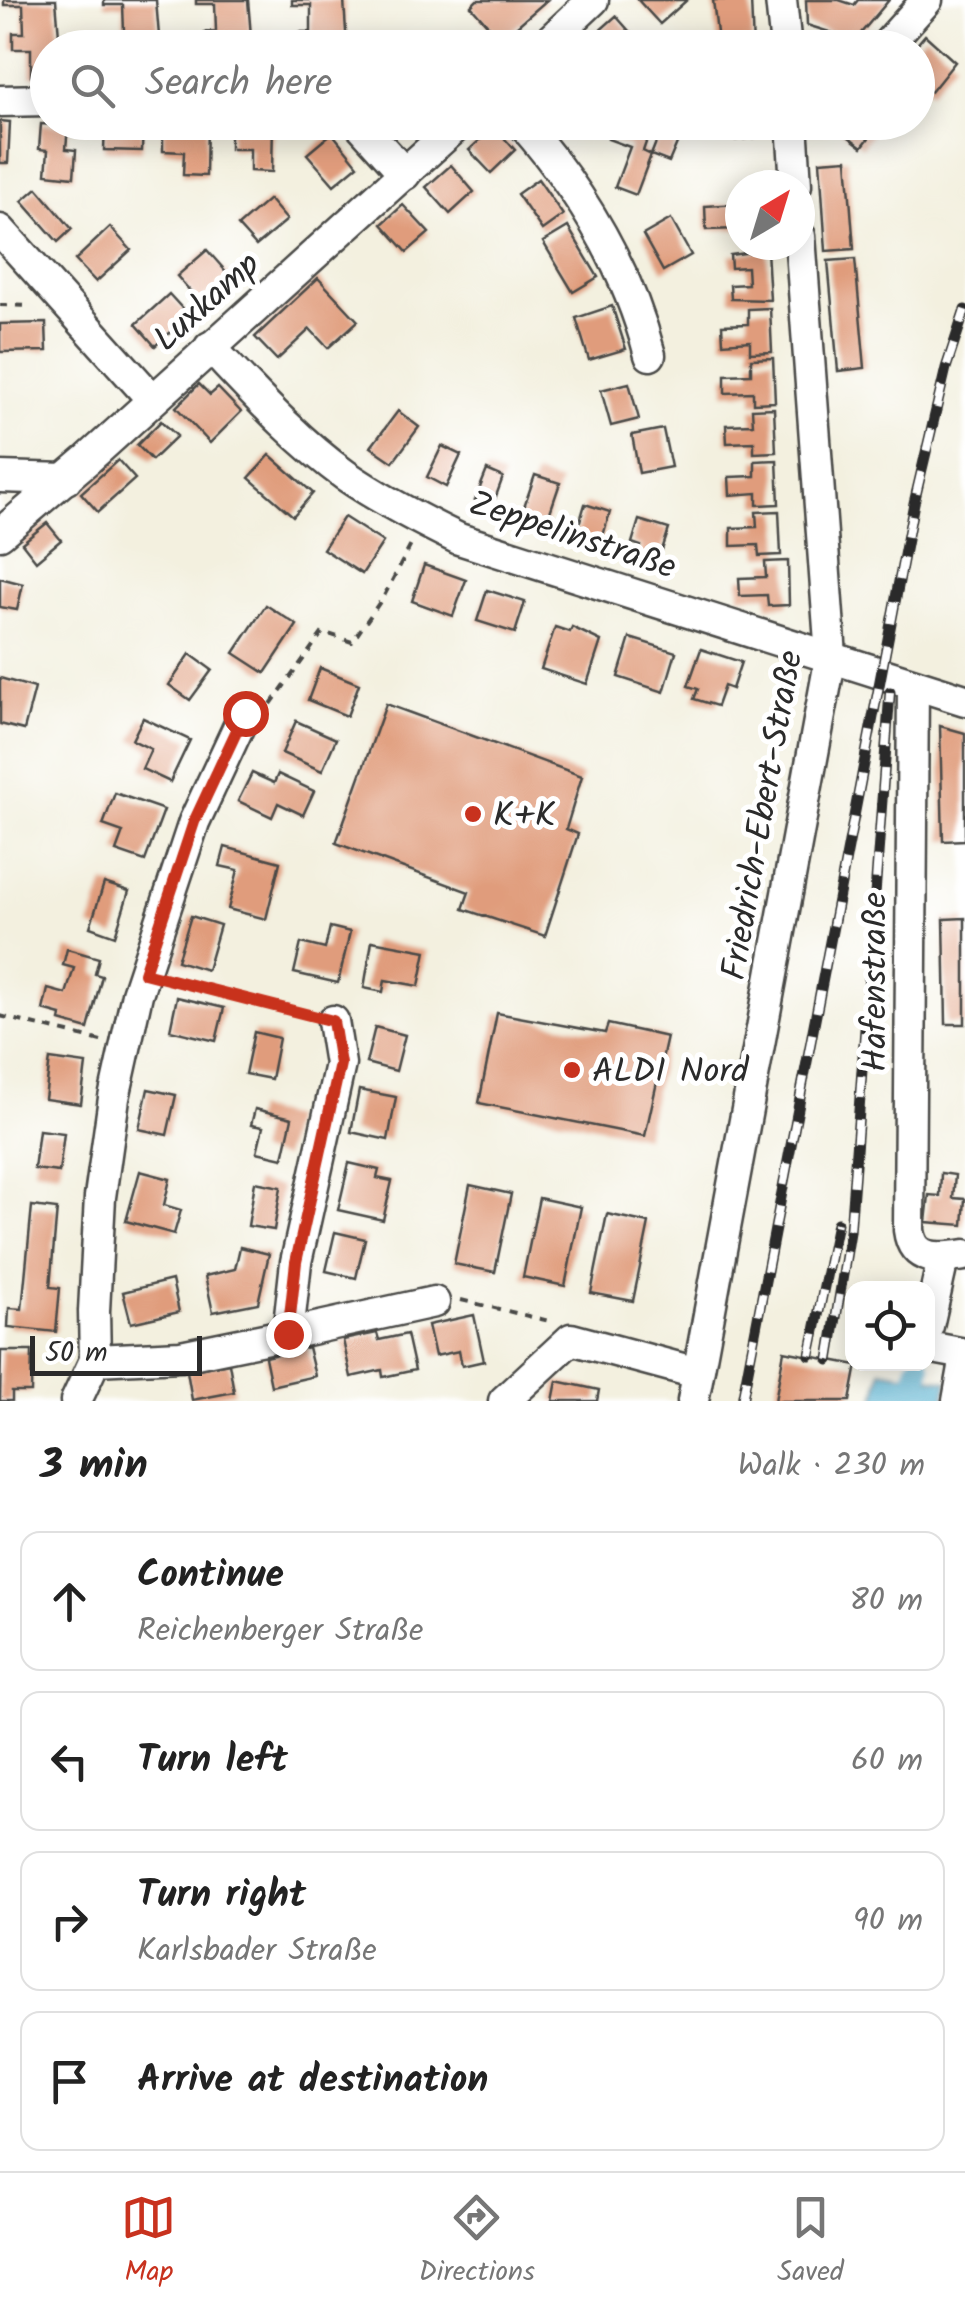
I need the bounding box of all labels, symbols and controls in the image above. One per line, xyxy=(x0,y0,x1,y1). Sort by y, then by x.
search box xyxy=(30,30,935,140)
text: Search here xyxy=(145,55,332,115)
icon: search xyxy=(65,58,120,113)
north arrow xyxy=(725,170,815,260)
street label: Luxkamp xyxy=(142,239,275,367)
street label: Zeppelinstraße xyxy=(461,477,683,597)
street label: Friedrich-Ebert-Straße xyxy=(707,646,821,985)
route start xyxy=(223,691,269,737)
place label: K+K xyxy=(493,789,556,845)
marker: K+K xyxy=(462,803,484,825)
street label: Hafenstraße xyxy=(849,892,905,1072)
place label: ALDI Nord xyxy=(592,1045,750,1101)
marker: ALDI Nord xyxy=(561,1059,583,1081)
map controls xyxy=(845,1281,935,1371)
button: locate xyxy=(845,1281,935,1371)
route end xyxy=(266,1312,312,1358)
scale bar xyxy=(30,1331,202,1376)
text: 50 m xyxy=(45,1331,108,1376)
text: 3 min xyxy=(40,1433,148,1500)
text: Walk · 230 m xyxy=(738,1441,925,1492)
text: Continue xyxy=(137,1546,284,1606)
icon: ahead xyxy=(42,1574,97,1629)
text: 80 m xyxy=(849,1576,923,1627)
text: Reichenberger Straße xyxy=(137,1606,423,1657)
text: Turn left xyxy=(137,1731,288,1791)
icon: left xyxy=(42,1734,97,1789)
text: 60 m xyxy=(851,1736,923,1787)
text: Turn right xyxy=(137,1866,306,1926)
icon: right xyxy=(42,1894,97,1949)
text: 90 m xyxy=(853,1896,923,1947)
text: Karlsbader Straße xyxy=(137,1926,377,1977)
text: Arrive at destination xyxy=(137,2051,488,2111)
icon: arrive xyxy=(42,2054,97,2109)
tab: Map xyxy=(121,2190,176,2295)
tab: Directions xyxy=(419,2190,535,2295)
tab: Saved xyxy=(777,2190,844,2295)

